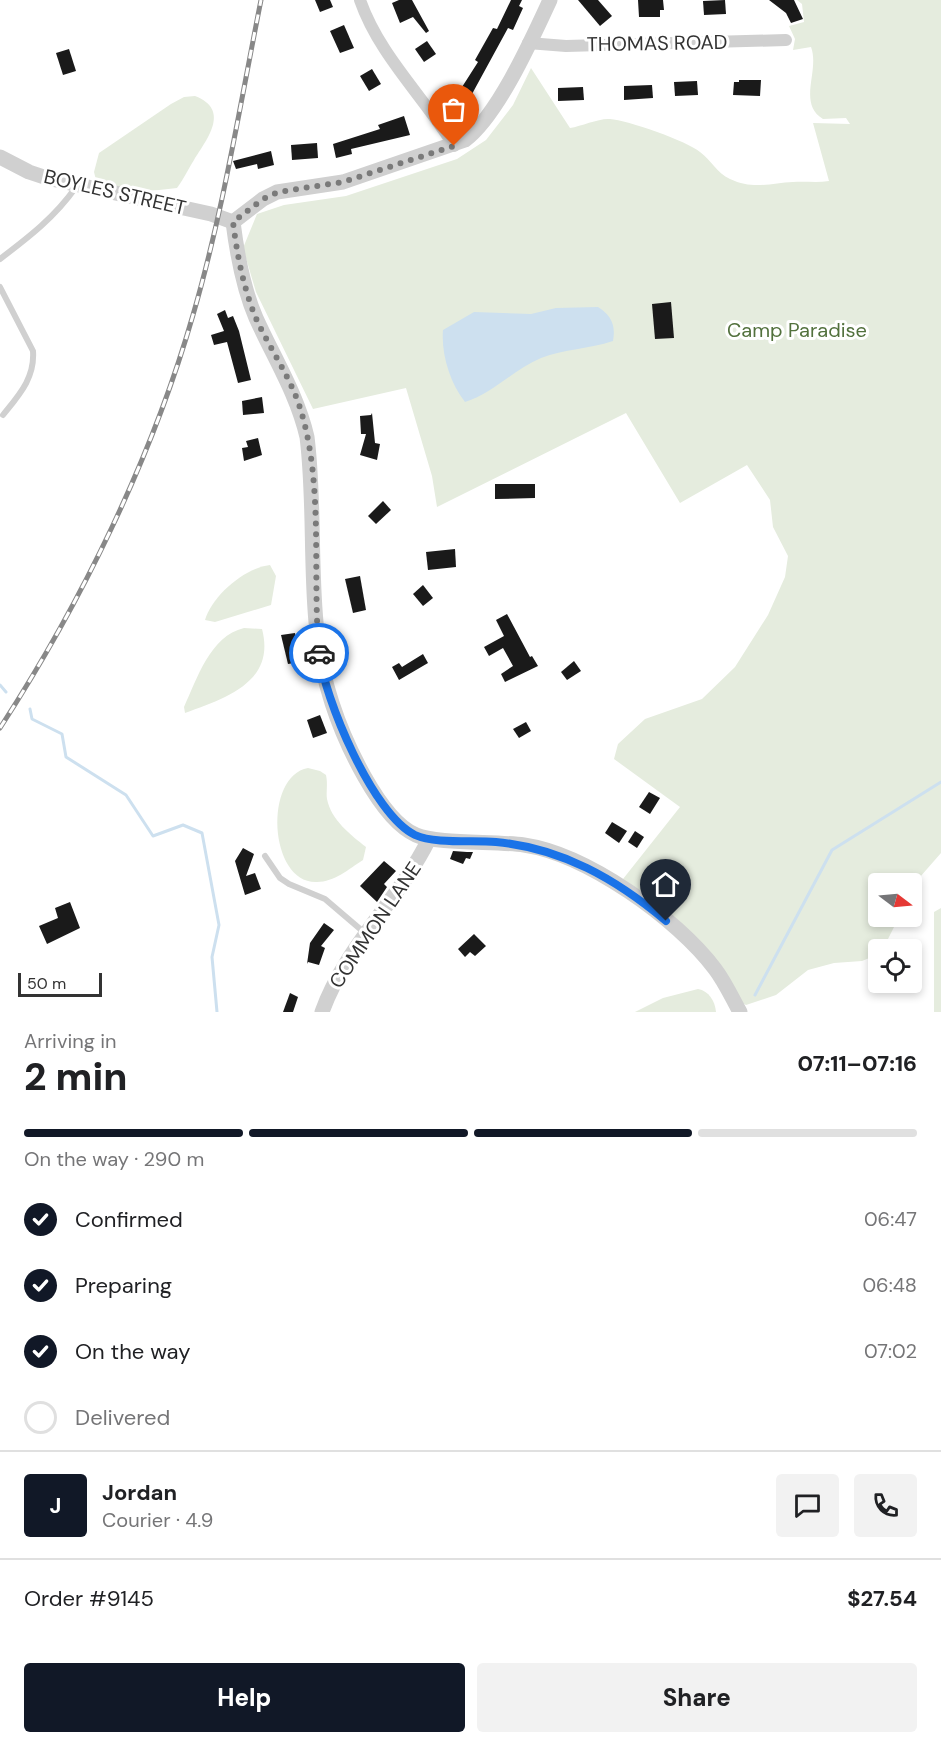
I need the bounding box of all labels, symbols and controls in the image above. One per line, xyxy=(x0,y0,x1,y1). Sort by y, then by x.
street label: THOMAS ROAD xyxy=(586,29,728,57)
pin xyxy=(428,84,479,146)
icon: bag xyxy=(437,93,470,126)
street label: BOYLES STREET xyxy=(41,163,189,221)
park label: Camp Paradise xyxy=(727,317,867,343)
courier xyxy=(289,623,349,683)
icon: car xyxy=(303,637,336,670)
street label: COMMON LANE xyxy=(323,857,427,993)
pin xyxy=(640,859,691,921)
icon: home xyxy=(649,868,682,901)
north arrow xyxy=(868,873,922,927)
map controls xyxy=(868,873,922,993)
button: locate xyxy=(868,939,922,993)
scale bar xyxy=(18,970,102,998)
text: 50 m xyxy=(27,973,66,994)
text: Arriving in xyxy=(24,1028,116,1054)
text: 07:11–07:16 xyxy=(797,1049,917,1078)
text: 2 min xyxy=(24,1051,128,1102)
text: On the way · 290 m xyxy=(24,1146,204,1172)
icon: check xyxy=(24,1203,57,1236)
text: Confirmed xyxy=(75,1205,183,1234)
text: 06:47 xyxy=(864,1206,917,1232)
icon: check xyxy=(24,1269,57,1302)
text: Preparing xyxy=(75,1271,172,1300)
text: 06:48 xyxy=(862,1272,917,1298)
icon: check xyxy=(24,1335,57,1368)
text: On the way xyxy=(75,1337,190,1366)
text: 07:02 xyxy=(864,1338,917,1364)
text: Delivered xyxy=(75,1403,170,1432)
button: chat xyxy=(776,1474,839,1537)
button: phone xyxy=(854,1474,917,1537)
text: Jordan xyxy=(102,1478,177,1507)
text: J xyxy=(50,1491,61,1520)
text: Courier · 4.9 xyxy=(102,1507,213,1533)
text: Order #9145 xyxy=(24,1584,154,1613)
text: $27.54 xyxy=(847,1584,917,1613)
button: Help xyxy=(24,1663,465,1732)
button: Share xyxy=(477,1663,917,1732)

